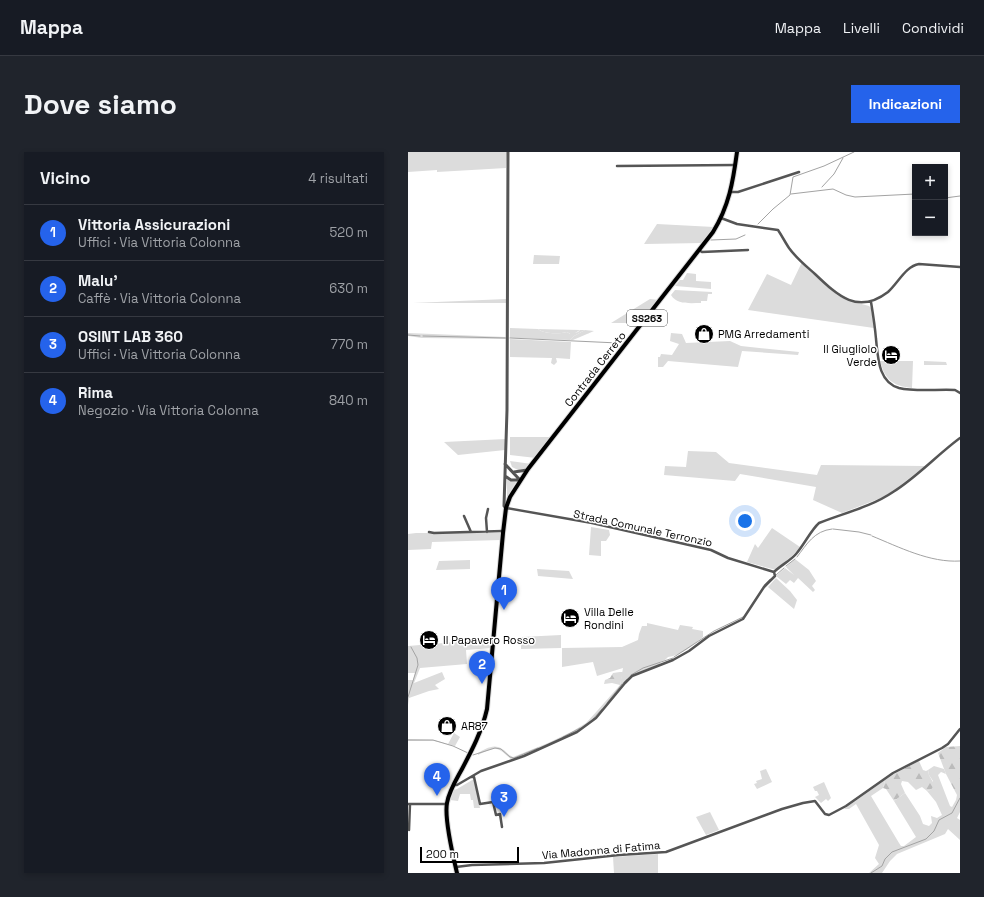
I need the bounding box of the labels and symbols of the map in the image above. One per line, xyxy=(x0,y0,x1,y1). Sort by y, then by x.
road number: SS263 xyxy=(627,310,667,326)
shop icon: PMG Arredamenti xyxy=(693,323,715,345)
place label: PMG Arredamenti xyxy=(718,327,810,341)
street label: Contrada Cerreto xyxy=(561,328,629,409)
place label: Il Giugliolo Verde xyxy=(823,342,877,369)
hotel icon: Il Giugliolo Verde xyxy=(880,344,902,366)
street label: Strada Comunale Terronzio xyxy=(572,506,714,550)
your location xyxy=(735,511,755,531)
pin: 1 xyxy=(491,577,517,610)
place label: Villa Delle Rondini xyxy=(584,605,634,632)
hotel icon: Villa Delle Rondini xyxy=(559,607,581,629)
hotel icon: Il Papavero Rosso xyxy=(418,629,440,651)
place label: Il Papavero Rosso xyxy=(443,633,535,647)
pin: 2 xyxy=(469,651,495,684)
shop icon: AR87 xyxy=(436,715,458,737)
place label: AR87 xyxy=(461,719,488,733)
pin: 4 xyxy=(424,763,450,796)
pin: 3 xyxy=(491,784,517,817)
street label: Via Madonna di Fatima xyxy=(541,838,661,862)
scale bar xyxy=(420,845,519,864)

